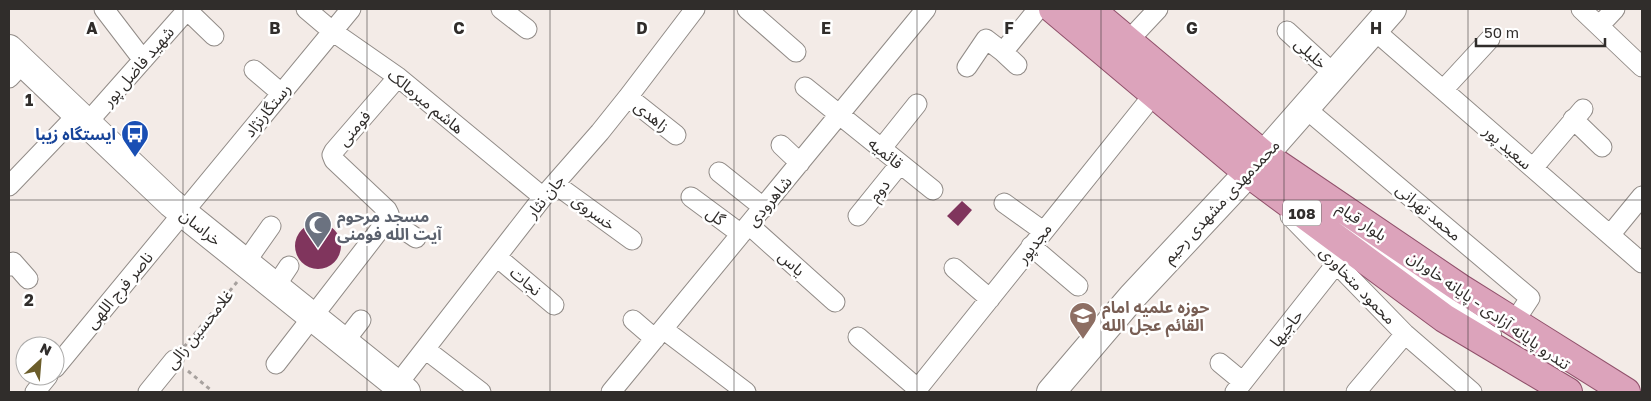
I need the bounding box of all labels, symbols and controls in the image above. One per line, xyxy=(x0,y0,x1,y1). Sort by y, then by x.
scale bar xyxy=(1476,15,1605,47)
text: A xyxy=(86,18,98,38)
text: B xyxy=(269,18,281,38)
text: C xyxy=(453,18,465,38)
text: D xyxy=(636,18,648,38)
text: E xyxy=(821,18,831,38)
text: F xyxy=(1004,18,1014,38)
text: G xyxy=(1186,18,1198,38)
text: H xyxy=(1370,18,1382,38)
street label: شهید فاضل پور xyxy=(97,22,179,112)
text: 50 m xyxy=(1484,23,1519,41)
street label: خلیلی xyxy=(1291,33,1331,73)
street label: هاشم میرمالک xyxy=(382,64,468,140)
street label: رستگارنژاد xyxy=(239,79,295,141)
text: 1 xyxy=(25,90,33,110)
street label: زاهدی xyxy=(630,96,674,136)
street label: فومنی xyxy=(333,106,375,150)
bus stop icon: ایستگاه زیبا xyxy=(120,119,150,158)
street label: سعید پور xyxy=(1478,120,1536,174)
place label: ایستگاه زیبا xyxy=(35,124,116,144)
street label: قائمیه xyxy=(865,133,907,173)
street label: محمدمهدی مشهدی رحیم xyxy=(1158,135,1286,269)
street label: جان نثار xyxy=(521,170,568,222)
street label: شاهرودی xyxy=(742,172,796,230)
street label: دوم xyxy=(864,175,896,207)
street label: محمد تهرانی xyxy=(1392,179,1466,245)
street label: خسروی xyxy=(568,190,620,234)
street label: بلوار قیام xyxy=(1332,197,1391,247)
road number: 108 xyxy=(1283,200,1321,226)
street label: گل xyxy=(703,203,730,230)
street label: خراسان xyxy=(176,204,226,250)
place label: مسجد مرحوم آیت الله فومنی xyxy=(337,206,442,244)
mosque icon: مسجد مرحوم آیت الله فومنی xyxy=(303,210,333,249)
street label: مجدپور xyxy=(1012,219,1057,268)
street label: محمود متخاوری xyxy=(1316,242,1400,328)
street label: یاس xyxy=(775,246,809,280)
street label: تندرو پایانه آزادی - پایانه خاوران xyxy=(1403,246,1574,375)
street label: ناصر فرج اللهی xyxy=(81,248,159,334)
street label: نجات xyxy=(506,262,546,300)
street label: غلامحسین زالی xyxy=(161,285,237,373)
text: 2 xyxy=(24,290,34,310)
place label: حوزه علمیه امام القائم عجل الله xyxy=(1102,297,1209,338)
school or university icon: حوزه علمیه امام القائم عجل الله xyxy=(1068,301,1098,340)
street label: حاجیها xyxy=(1265,305,1307,351)
north arrow xyxy=(15,336,65,386)
text: N xyxy=(37,339,54,359)

